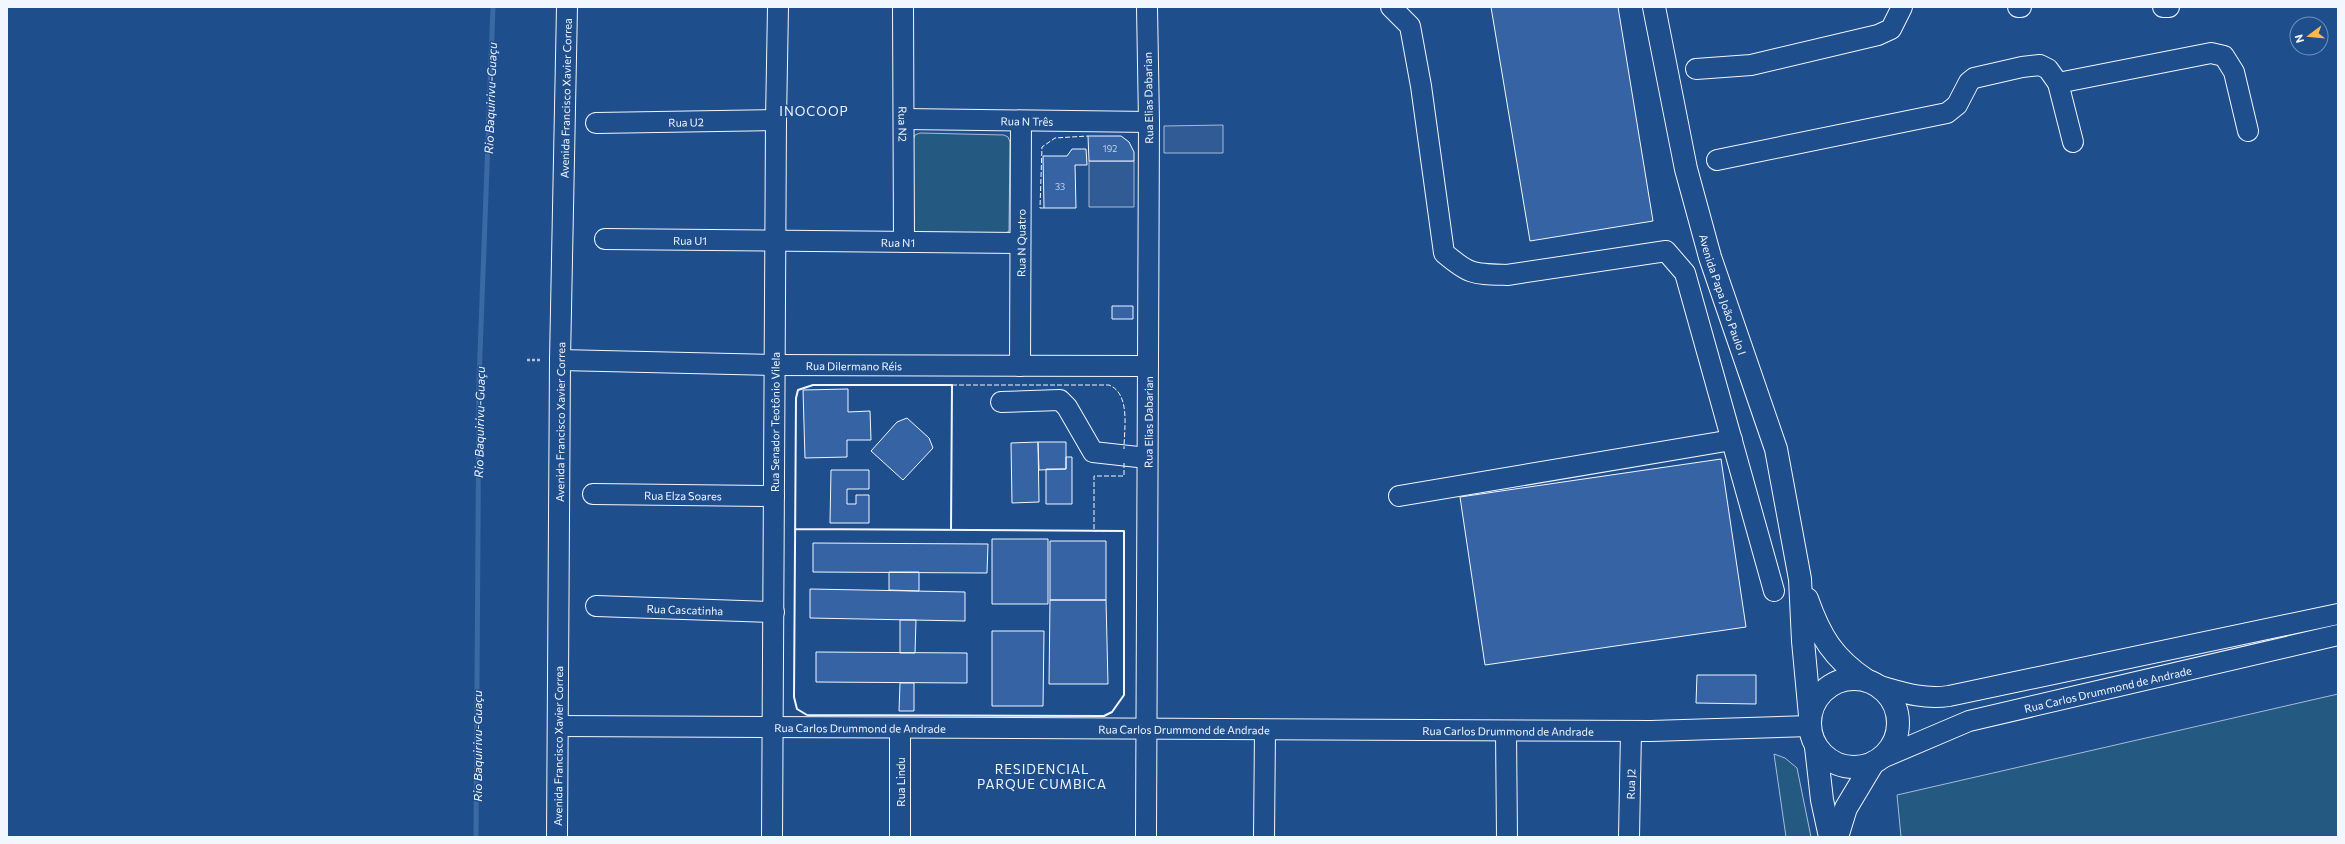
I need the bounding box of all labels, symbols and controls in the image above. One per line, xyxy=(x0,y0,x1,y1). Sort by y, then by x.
north arrow xyxy=(2289,16,2329,56)
street label: Avenida Francisco Xavier Correa xyxy=(557,18,573,178)
text: N xyxy=(2292,33,2306,45)
water label: Rio Baquirivu-Guaçu xyxy=(481,42,499,154)
street label: Rua Elias Dabarian xyxy=(1141,52,1155,144)
district label: INOCOOP xyxy=(779,103,849,119)
street label: Rua N2 xyxy=(897,106,910,142)
street label: Rua N Três xyxy=(1000,114,1054,127)
street label: Rua U2 xyxy=(668,115,704,128)
house number: 192 xyxy=(1103,143,1117,154)
house number: 33 xyxy=(1055,181,1065,192)
street label: Rua N Quatro xyxy=(1014,209,1027,277)
street label: Rua U1 xyxy=(673,233,707,246)
street label: Avenida Papa João Paulo I xyxy=(1698,233,1750,356)
street label: Rua N1 xyxy=(881,235,915,248)
street label: Avenida Francisco Xavier Correa xyxy=(553,342,567,502)
street label: Rua Senador Teotônio Vilela xyxy=(767,352,781,492)
street label: Rua Dilermano Réis xyxy=(806,359,902,372)
water label: Rio Baquirivu-Guaçu xyxy=(471,366,487,478)
street label: Rua Elias Dabarian xyxy=(1141,376,1154,468)
street label: Rua Elza Soares xyxy=(644,488,722,502)
street label: Rua Cascatinha xyxy=(646,601,723,617)
street label: Rua Carlos Drummond de Andrade xyxy=(2023,663,2193,714)
street label: Avenida Francisco Xavier Correa xyxy=(551,666,565,826)
water label: Rio Baquirivu-Guaçu xyxy=(470,690,484,802)
street label: Rua Carlos Drummond de Andrade xyxy=(774,720,946,734)
street label: Rua Carlos Drummond de Andrade xyxy=(1098,722,1270,736)
street label: Rua Carlos Drummond de Andrade xyxy=(1422,723,1594,737)
street label: Rua Lindu xyxy=(894,757,907,807)
district label: RESIDENCIAL PARQUE CUMBICA xyxy=(977,761,1107,792)
street label: Rua J2 xyxy=(1623,769,1638,799)

